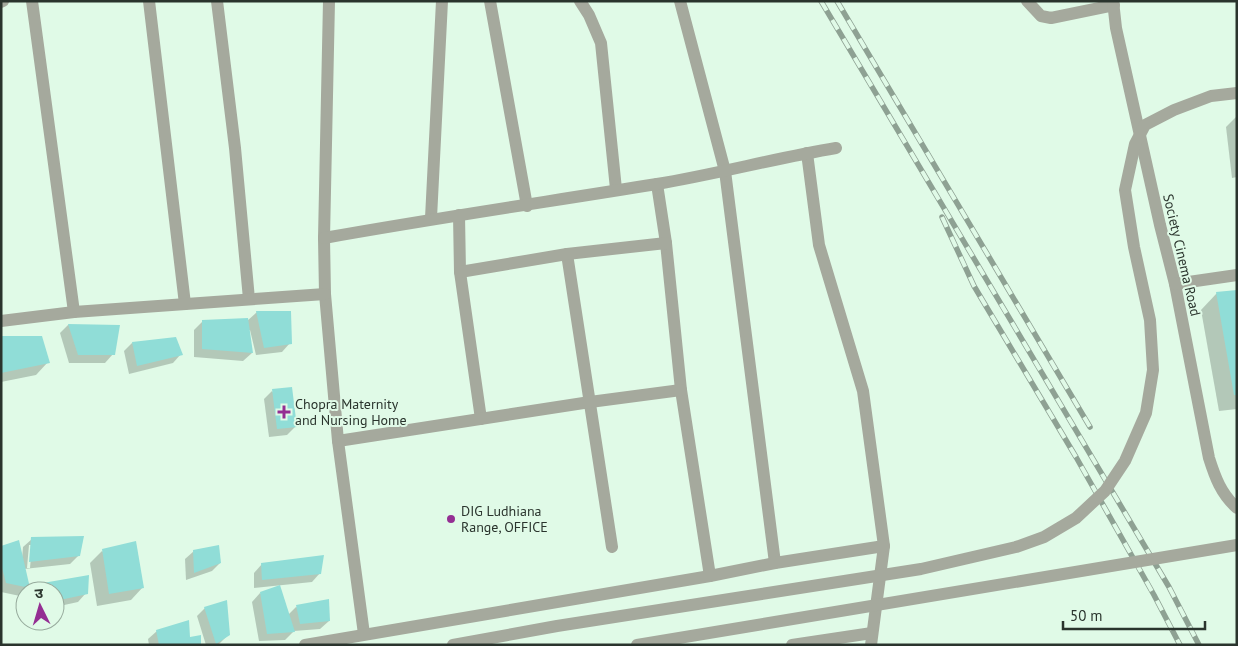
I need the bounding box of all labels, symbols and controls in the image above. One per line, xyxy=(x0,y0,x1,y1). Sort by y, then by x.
street label: Society Cinema Road xyxy=(1159,192,1205,318)
place label: Chopra Maternity and Nursing Home xyxy=(295,395,407,429)
marker: Chopra Maternity and Nursing Home xyxy=(277,405,291,419)
place label: DIG Ludhiana Range, OFFICE xyxy=(461,502,548,536)
marker: DIG Ludhiana Range, OFFICE xyxy=(445,513,457,525)
north arrow xyxy=(15,581,65,631)
text: उ xyxy=(34,584,45,602)
scale bar xyxy=(1063,598,1206,630)
text: 50 m xyxy=(1070,606,1103,625)

